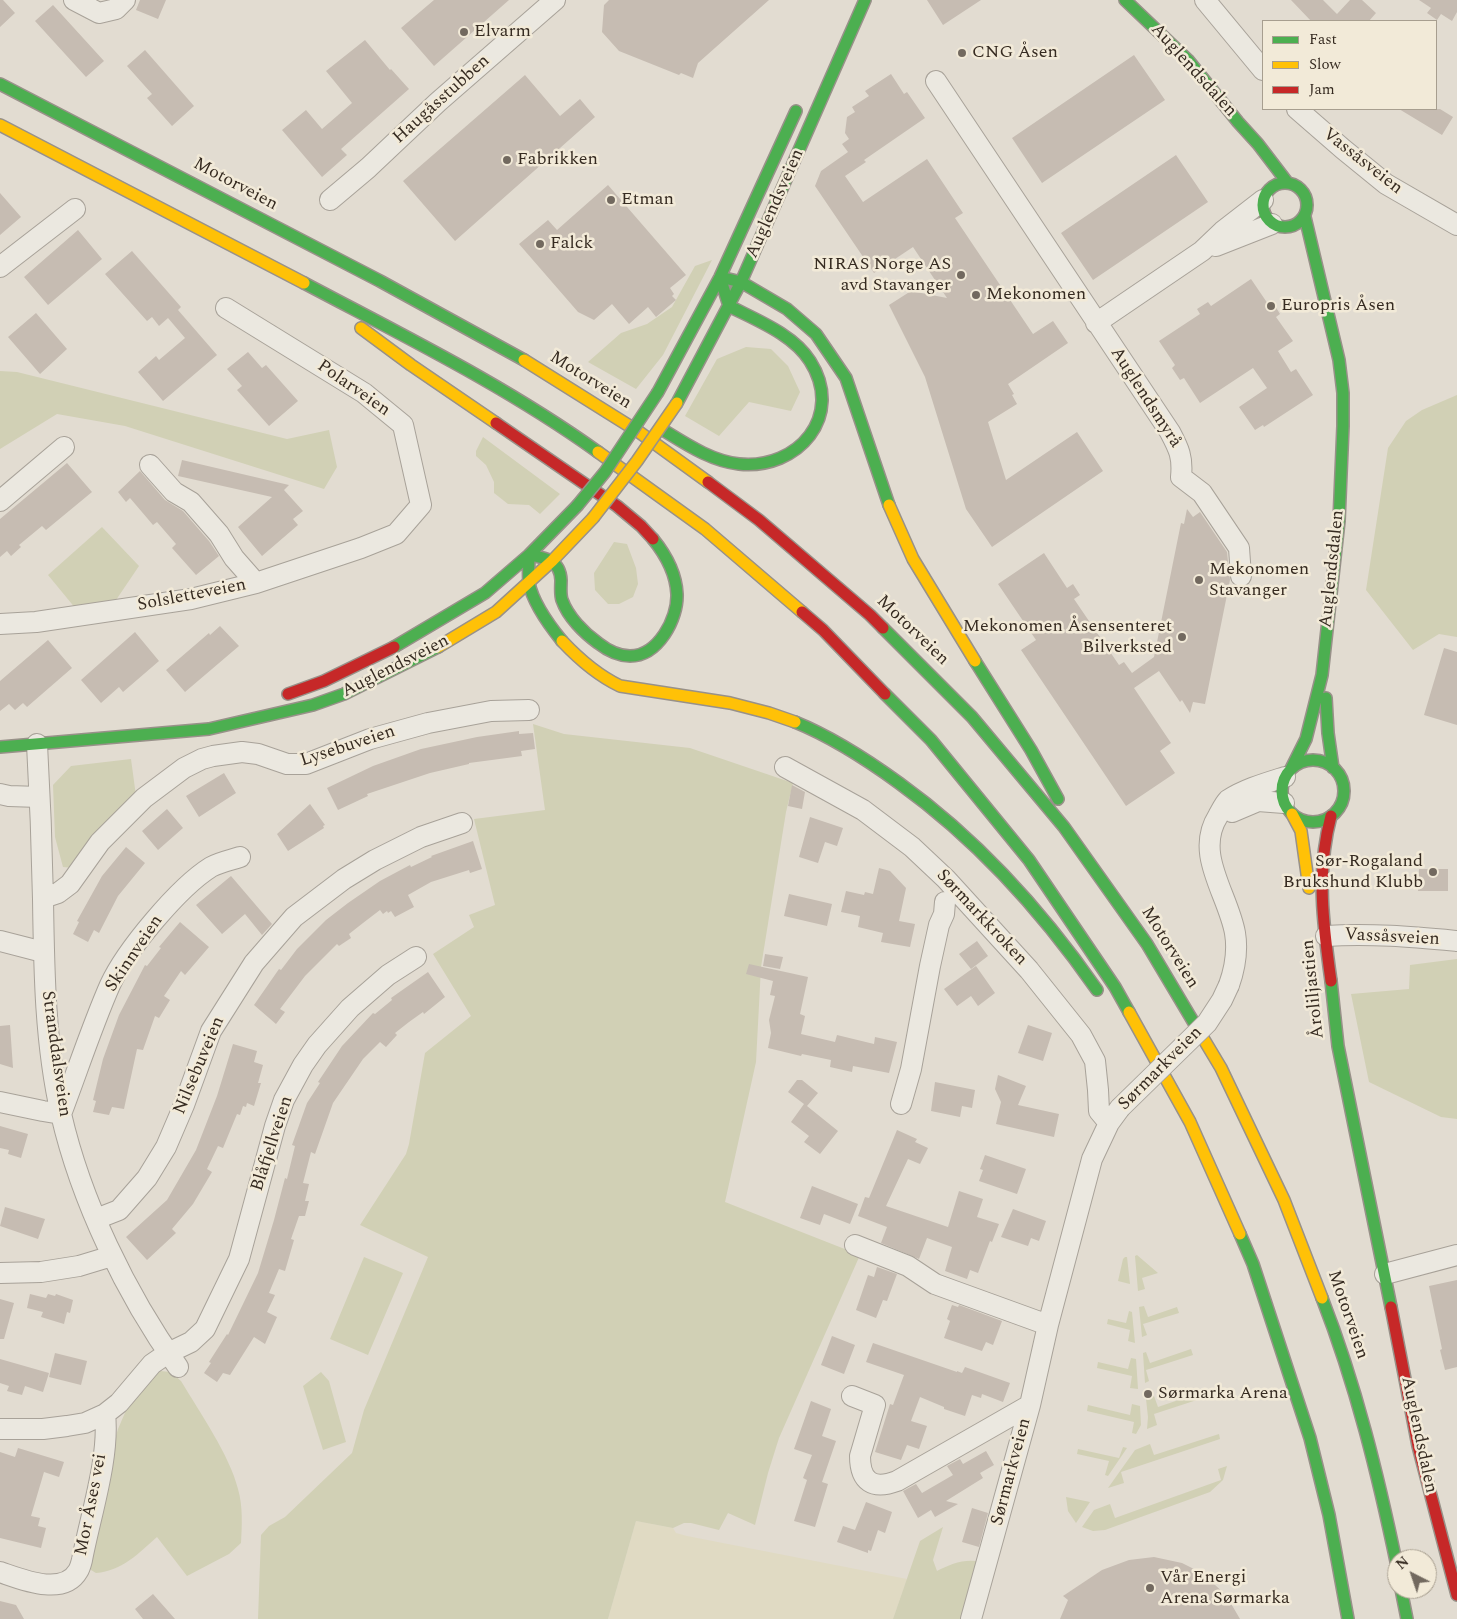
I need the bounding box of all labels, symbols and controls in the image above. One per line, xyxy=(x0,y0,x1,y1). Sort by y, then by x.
street label: Auglendsdalen xyxy=(1145,20,1241,122)
legend xyxy=(1262,20,1437,110)
place label: Elvarm xyxy=(474,21,531,43)
marker: Elvarm xyxy=(458,26,470,38)
text: Fast xyxy=(1309,28,1337,51)
place label: CNG Åsen xyxy=(972,42,1058,64)
marker: CNG Åsen xyxy=(956,47,968,59)
street label: Haugåsstubben xyxy=(389,51,495,149)
text: Slow xyxy=(1309,53,1341,76)
text: Jam xyxy=(1309,78,1335,101)
street label: Vassåsveien xyxy=(1318,124,1406,200)
street label: Auglendsveien xyxy=(742,146,810,262)
place label: Fabrikken xyxy=(517,149,598,171)
street label: Motorveien xyxy=(189,154,281,216)
marker: Fabrikken xyxy=(501,154,513,166)
place label: Etman xyxy=(621,189,674,211)
marker: Etman xyxy=(605,194,617,206)
place label: Falck xyxy=(550,233,593,255)
marker: Falck xyxy=(534,238,546,250)
place label: NIRAS Norge AS avd Stavanger xyxy=(813,254,951,296)
marker: NIRAS Norge AS avd Stavanger xyxy=(955,269,967,281)
place label: Mekonomen xyxy=(986,284,1086,306)
marker: Mekonomen xyxy=(970,289,982,301)
place label: Europris Åsen xyxy=(1281,295,1395,317)
marker: Europris Åsen xyxy=(1265,300,1277,312)
street label: Auglendsmyrå xyxy=(1105,344,1185,452)
street label: Motorveien xyxy=(545,347,635,415)
street label: Polarveien xyxy=(312,356,394,422)
street label: Auglendsdalen xyxy=(1316,509,1350,629)
place label: Mekonomen Stavanger xyxy=(1209,559,1309,602)
marker: Mekonomen Stavanger xyxy=(1193,574,1205,586)
street label: Solsletteveien xyxy=(136,575,248,617)
street label: Motorveien xyxy=(871,591,953,671)
place label: Mekonomen Åsensenteret Bilverksted xyxy=(963,616,1172,659)
street label: Auglendsveien xyxy=(339,631,453,703)
marker: Mekonomen Åsensenteret Bilverksted xyxy=(1176,631,1188,643)
street label: Lysebuveien xyxy=(298,721,398,773)
place label: Sør-Rogaland Brukshund Klubb xyxy=(1283,851,1423,894)
street label: Sørmarkkroken xyxy=(931,865,1031,971)
marker: Sør-Rogaland Brukshund Klubb xyxy=(1427,866,1439,878)
street label: Motorveien xyxy=(1135,903,1203,993)
street label: Skinnveien xyxy=(101,912,169,996)
street label: Vassåsveien xyxy=(1344,925,1440,951)
street label: Åroliljastien xyxy=(1298,938,1330,1040)
street label: Stranddalsveien xyxy=(35,990,75,1118)
street label: Nilsebuveien xyxy=(170,1014,230,1118)
street label: Sørmarkveien xyxy=(1114,1022,1208,1116)
street label: Blåfjellveien xyxy=(247,1094,299,1194)
street label: Motorveien xyxy=(1322,1268,1372,1362)
street label: Auglendsdalen xyxy=(1395,1375,1441,1495)
place label: Sørmarka Arena xyxy=(1158,1383,1288,1405)
marker: Sørmarka Arena xyxy=(1142,1388,1154,1400)
street label: Sørmarkveien xyxy=(987,1416,1037,1528)
street label: Mor Åses vei xyxy=(72,1452,112,1558)
north arrow xyxy=(1387,1549,1437,1599)
text: N xyxy=(1391,1551,1414,1575)
place label: Vår Energi Arena Sørmarka xyxy=(1160,1567,1290,1610)
marker: Vår Energi Arena Sørmarka xyxy=(1144,1582,1156,1594)

